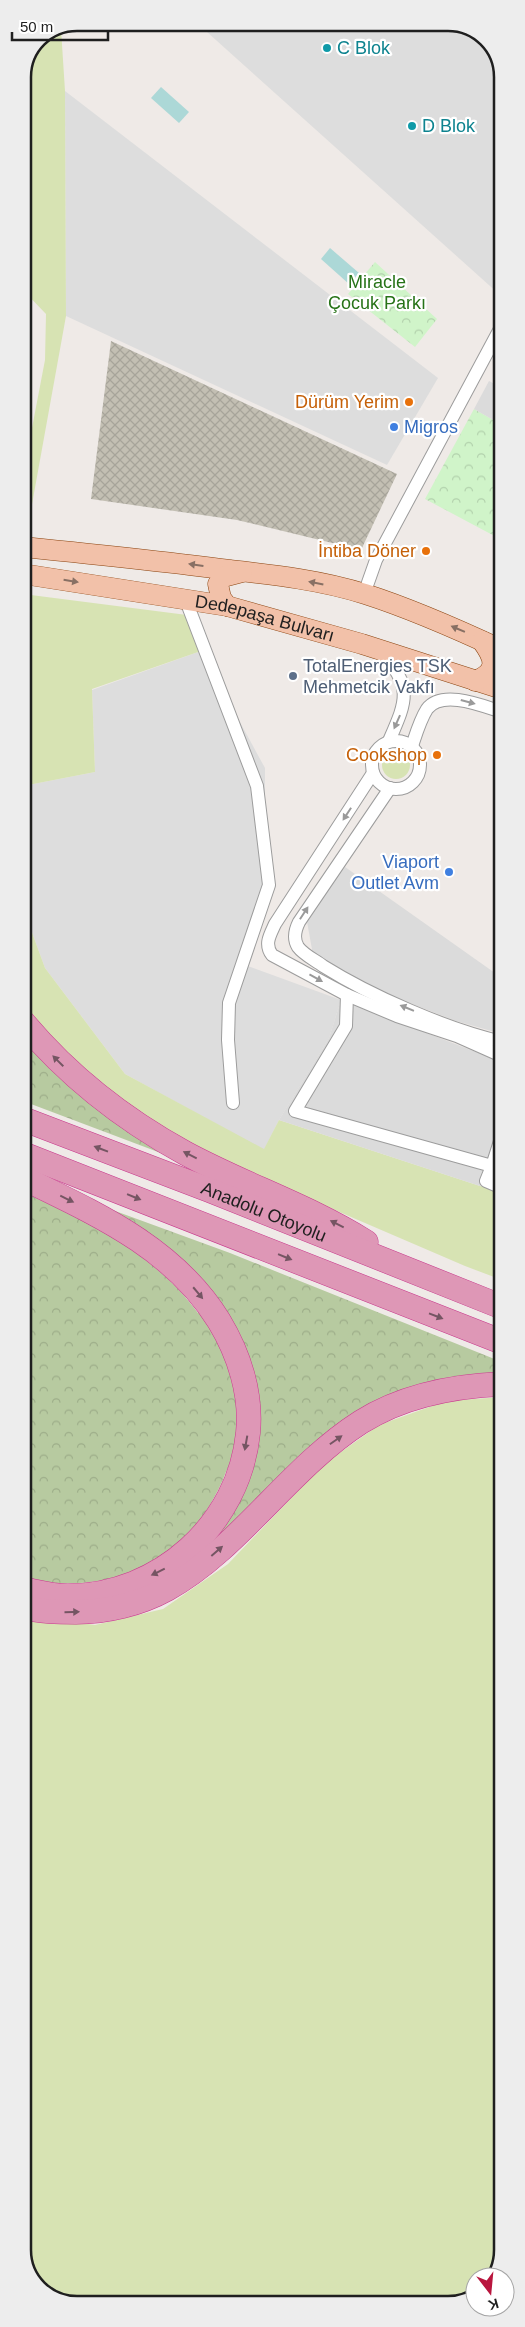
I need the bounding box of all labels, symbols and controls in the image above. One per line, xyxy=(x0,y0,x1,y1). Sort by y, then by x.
scale bar xyxy=(12,10,109,42)
text: 50 m xyxy=(20,18,53,35)
place label: C Blok xyxy=(337,38,391,58)
marker: C Blok xyxy=(321,42,333,54)
place label: D Blok xyxy=(422,116,476,136)
marker: D Blok xyxy=(406,120,418,132)
park label: Miracle Çocuk Parkı xyxy=(328,272,426,313)
place label: Dürüm Yerim xyxy=(295,392,399,412)
marker: Dürüm Yerim xyxy=(403,396,415,408)
place label: Migros xyxy=(404,417,458,437)
marker: Migros xyxy=(388,421,400,433)
place label: İntiba Döner xyxy=(318,541,416,561)
marker: İntiba Döner xyxy=(420,545,432,557)
one-way arrow xyxy=(188,561,204,569)
one-way arrow xyxy=(63,578,79,586)
one-way arrow xyxy=(308,578,324,586)
street label: Dedepaşa Bulvarı xyxy=(194,591,337,646)
one-way arrow xyxy=(450,625,465,633)
place label: TotalEnergies TSK Mehmetcik Vakfı xyxy=(303,656,452,697)
marker: TotalEnergies TSK Mehmetcik Vakfı xyxy=(287,670,299,682)
one-way arrow xyxy=(461,698,476,706)
one-way arrow xyxy=(393,715,401,729)
place label: Cookshop xyxy=(346,745,427,765)
marker: Cookshop xyxy=(431,749,443,761)
one-way arrow xyxy=(342,807,351,821)
place label: Viaport Outlet Avm xyxy=(351,852,439,893)
marker: Viaport Outlet Avm xyxy=(443,866,455,878)
one-way arrow xyxy=(300,906,309,919)
one-way arrow xyxy=(309,974,324,982)
one-way arrow xyxy=(399,1004,414,1012)
one-way arrow xyxy=(52,1055,64,1067)
one-way arrow xyxy=(93,1145,108,1153)
one-way arrow xyxy=(182,1151,197,1159)
street label: Anadolu Otoyolu xyxy=(198,1178,329,1246)
one-way arrow xyxy=(127,1193,142,1201)
one-way arrow xyxy=(60,1195,74,1203)
one-way arrow xyxy=(329,1220,344,1228)
one-way arrow xyxy=(278,1253,293,1261)
one-way arrow xyxy=(192,1286,204,1298)
one-way arrow xyxy=(429,1313,443,1321)
one-way arrow xyxy=(242,1435,250,1451)
one-way arrow xyxy=(329,1435,343,1445)
one-way arrow xyxy=(211,1545,223,1557)
one-way arrow xyxy=(150,1568,165,1576)
one-way arrow xyxy=(64,1608,80,1616)
north arrow xyxy=(465,2267,515,2317)
text: K xyxy=(487,2295,501,2314)

